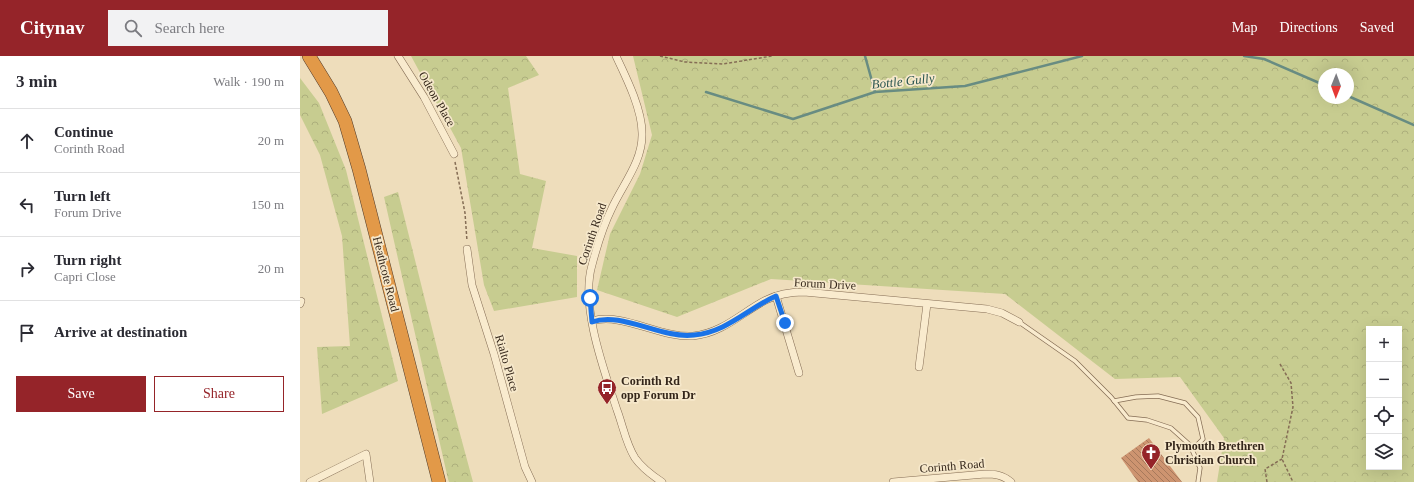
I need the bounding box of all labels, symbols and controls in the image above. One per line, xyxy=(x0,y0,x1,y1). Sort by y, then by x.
search box xyxy=(108,10,388,46)
text: Citynav xyxy=(20,17,84,38)
icon: search xyxy=(122,17,144,39)
text: Search here xyxy=(154,20,225,36)
text: Map xyxy=(1232,20,1257,35)
text: Directions xyxy=(1279,20,1338,35)
text: Saved xyxy=(1360,20,1394,35)
north arrow xyxy=(1318,68,1354,104)
street label: Odeon Place xyxy=(416,69,458,129)
water label: Bottle Gully xyxy=(871,70,935,92)
text: 3 min xyxy=(16,72,57,91)
text: Walk · 190 m xyxy=(213,74,284,89)
text: Continue xyxy=(54,124,113,140)
icon: ahead xyxy=(16,130,38,152)
text: 20 m xyxy=(258,133,284,148)
text: Corinth Road xyxy=(54,141,124,156)
text: Turn left xyxy=(54,188,111,204)
icon: left xyxy=(16,194,38,216)
text: 150 m xyxy=(251,197,284,212)
street label: Corinth Road xyxy=(575,201,609,267)
text: Forum Drive xyxy=(54,205,122,220)
street label: Heathcote Road xyxy=(370,235,402,313)
text: Turn right xyxy=(54,252,121,268)
icon: right xyxy=(16,258,38,280)
text: 20 m xyxy=(258,261,284,276)
text: Capri Close xyxy=(54,269,116,284)
street label: Forum Drive xyxy=(794,275,856,293)
route start xyxy=(581,289,599,307)
route end xyxy=(776,314,794,332)
icon: arrive xyxy=(16,322,38,344)
text: Arrive at destination xyxy=(54,324,187,340)
map controls xyxy=(1366,326,1402,470)
button: + xyxy=(1366,326,1402,362)
street label: Rialto Place xyxy=(492,333,522,393)
button: − xyxy=(1366,362,1402,398)
place label: Corinth Rd opp Forum Dr xyxy=(621,374,696,402)
button: Save xyxy=(16,376,146,412)
button: Share xyxy=(154,376,284,412)
bus stop icon: Corinth Rd opp Forum Dr xyxy=(596,377,618,405)
button: locate xyxy=(1366,398,1402,434)
button: layers xyxy=(1366,434,1402,470)
place label: Plymouth Brethren Christian Church xyxy=(1165,439,1265,467)
church icon: Plymouth Brethren Christian Church xyxy=(1140,442,1162,470)
street label: Corinth Road xyxy=(919,456,985,476)

